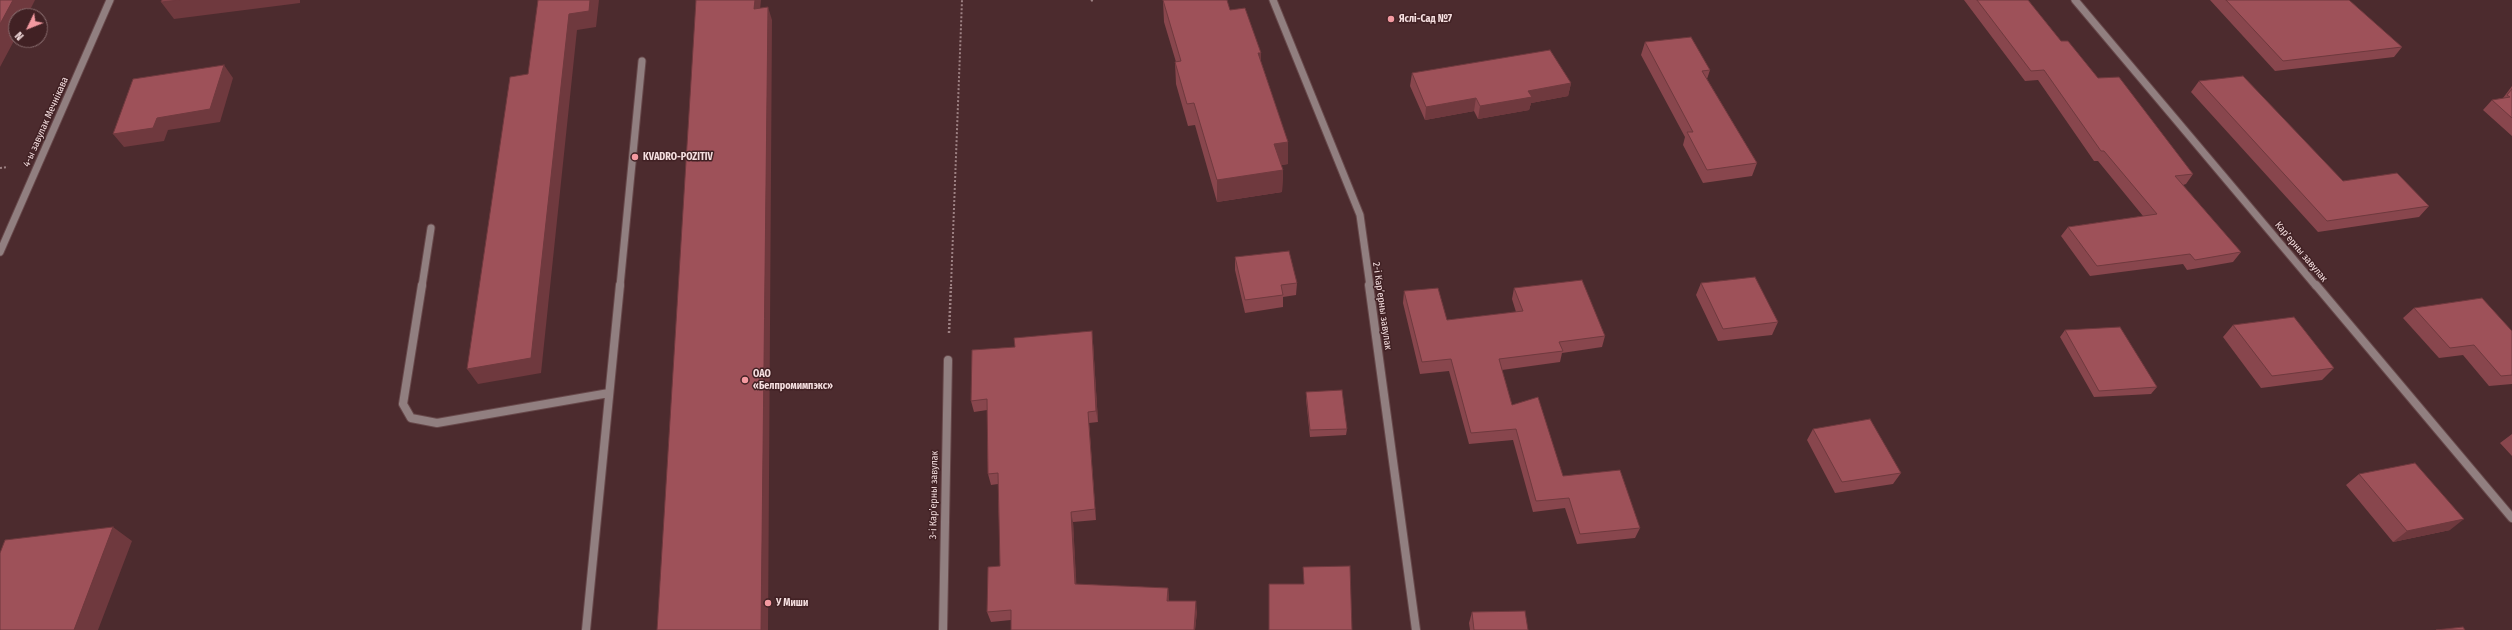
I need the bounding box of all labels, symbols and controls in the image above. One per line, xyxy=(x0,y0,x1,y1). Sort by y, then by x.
north arrow xyxy=(8,8,48,48)
place label: Яслі-Сад №7 xyxy=(1399,13,1452,25)
marker: Яслі-Сад №7 xyxy=(1386,14,1396,24)
text: N xyxy=(13,29,27,43)
street label: 4-ы завулак Мечнікава xyxy=(21,75,71,169)
place label: KVADRO-POZITIV xyxy=(643,151,713,163)
marker: KVADRO-POZITIV xyxy=(630,152,640,162)
street label: Карʼерны завулак xyxy=(2272,219,2330,285)
street label: 2-і Карʼерны завулак xyxy=(1370,261,1394,351)
place label: ОАО «Белпромимпэкс» xyxy=(753,368,833,392)
marker: ОАО «Белпромимпэкс» xyxy=(740,375,750,385)
street label: 3-і Карʼерны завулак xyxy=(927,451,941,539)
place label: У Миши xyxy=(776,597,808,609)
marker: У Миши xyxy=(763,598,773,608)

